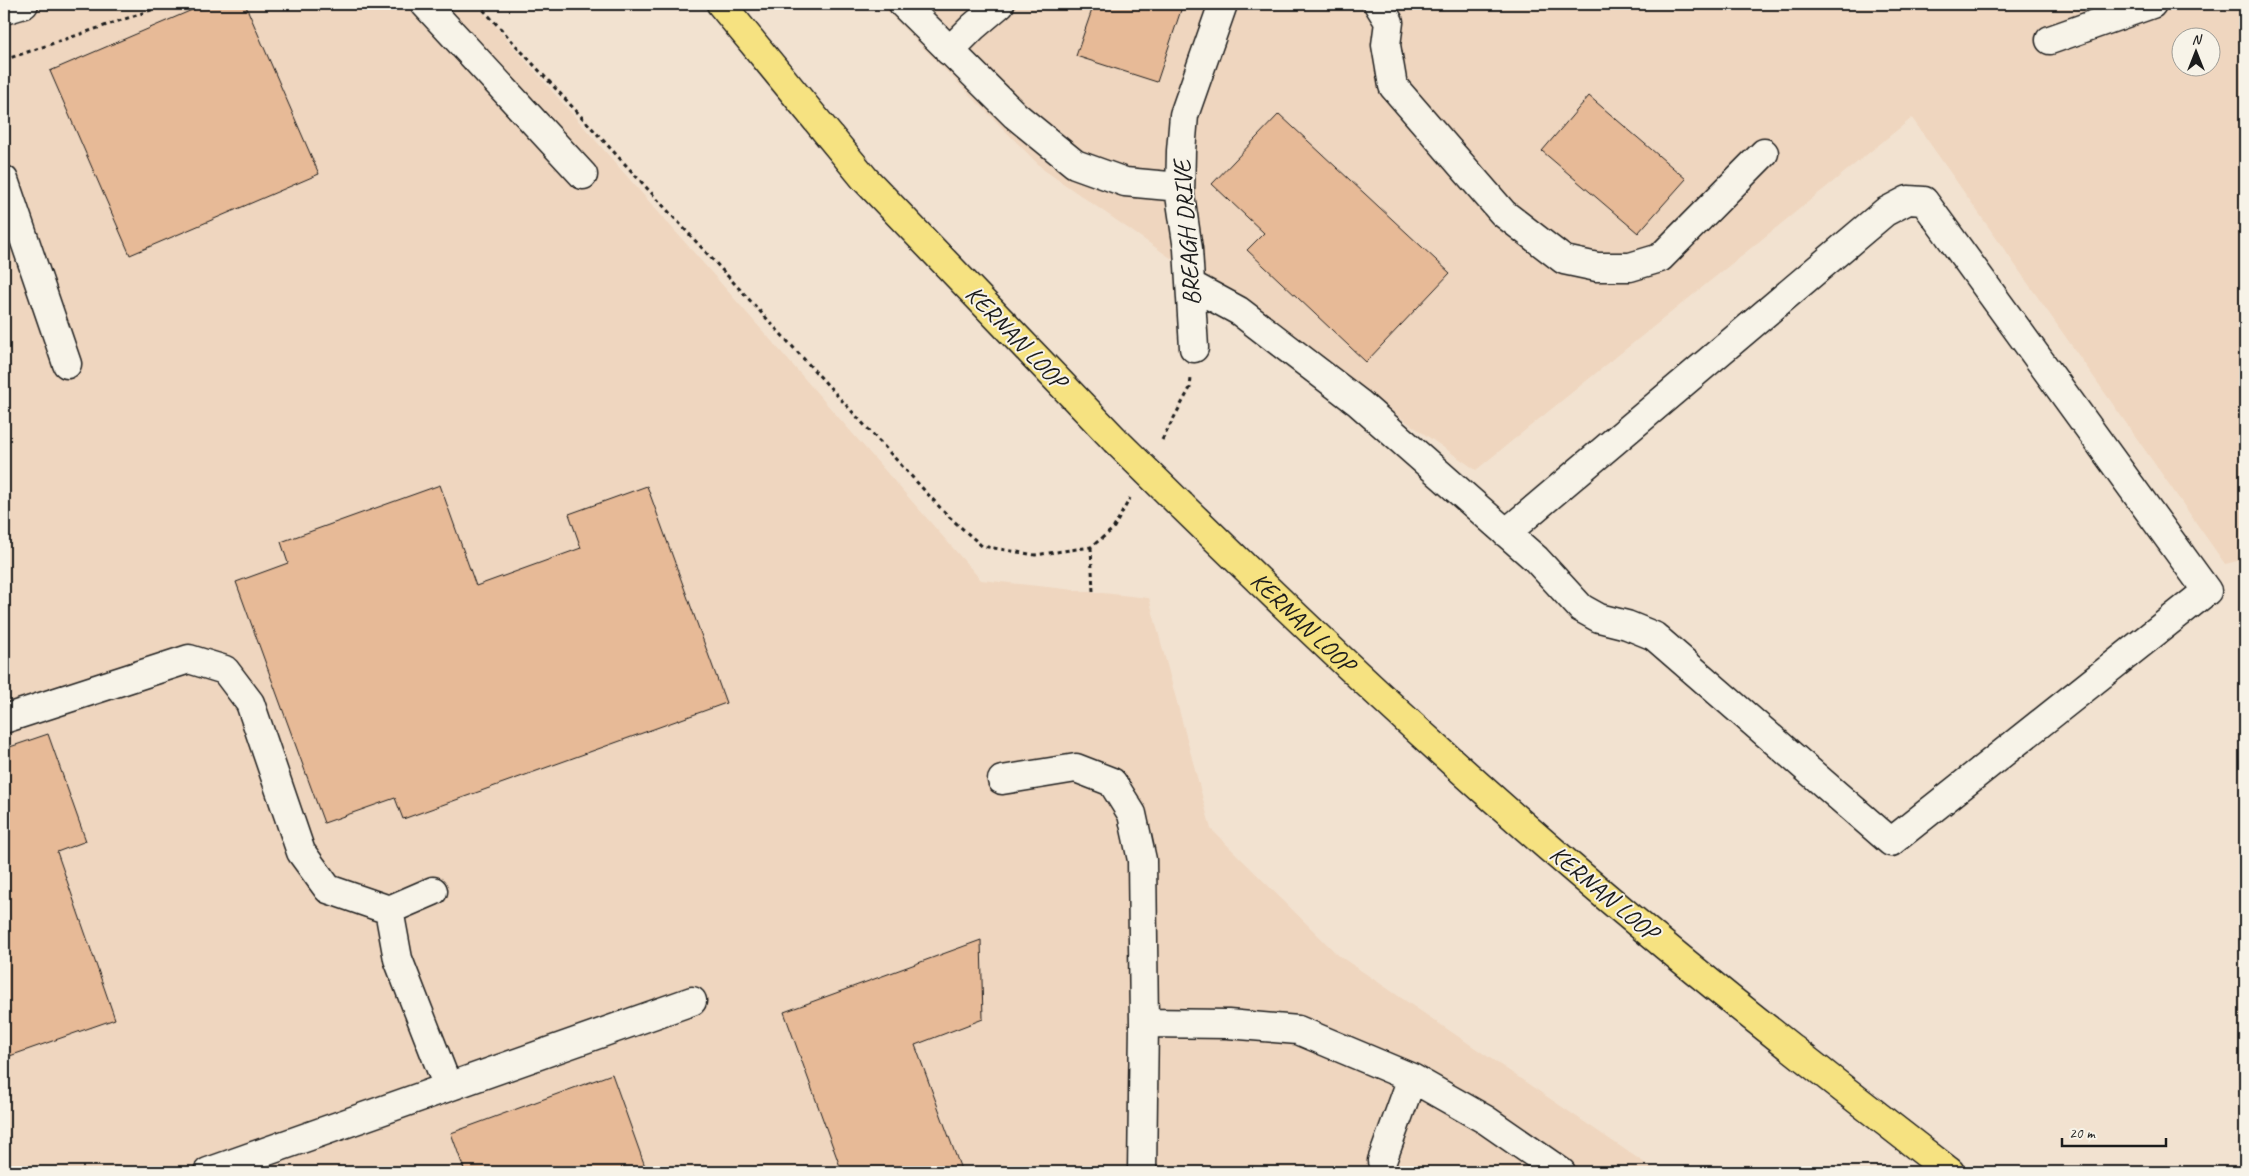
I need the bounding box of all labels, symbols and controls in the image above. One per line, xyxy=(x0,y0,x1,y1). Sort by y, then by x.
north arrow xyxy=(2172,28,2222,78)
text: N xyxy=(2192,31,2203,48)
street label: BREAGH DRIVE xyxy=(1166,157,1208,307)
street label: KERNAN LOOP xyxy=(959,278,1076,398)
street label: KERNAN LOOP xyxy=(1244,565,1364,682)
street label: KERNAN LOOP xyxy=(1543,838,1667,950)
scale bar xyxy=(2062,1116,2165,1148)
text: 20 m xyxy=(2069,1124,2096,1143)

